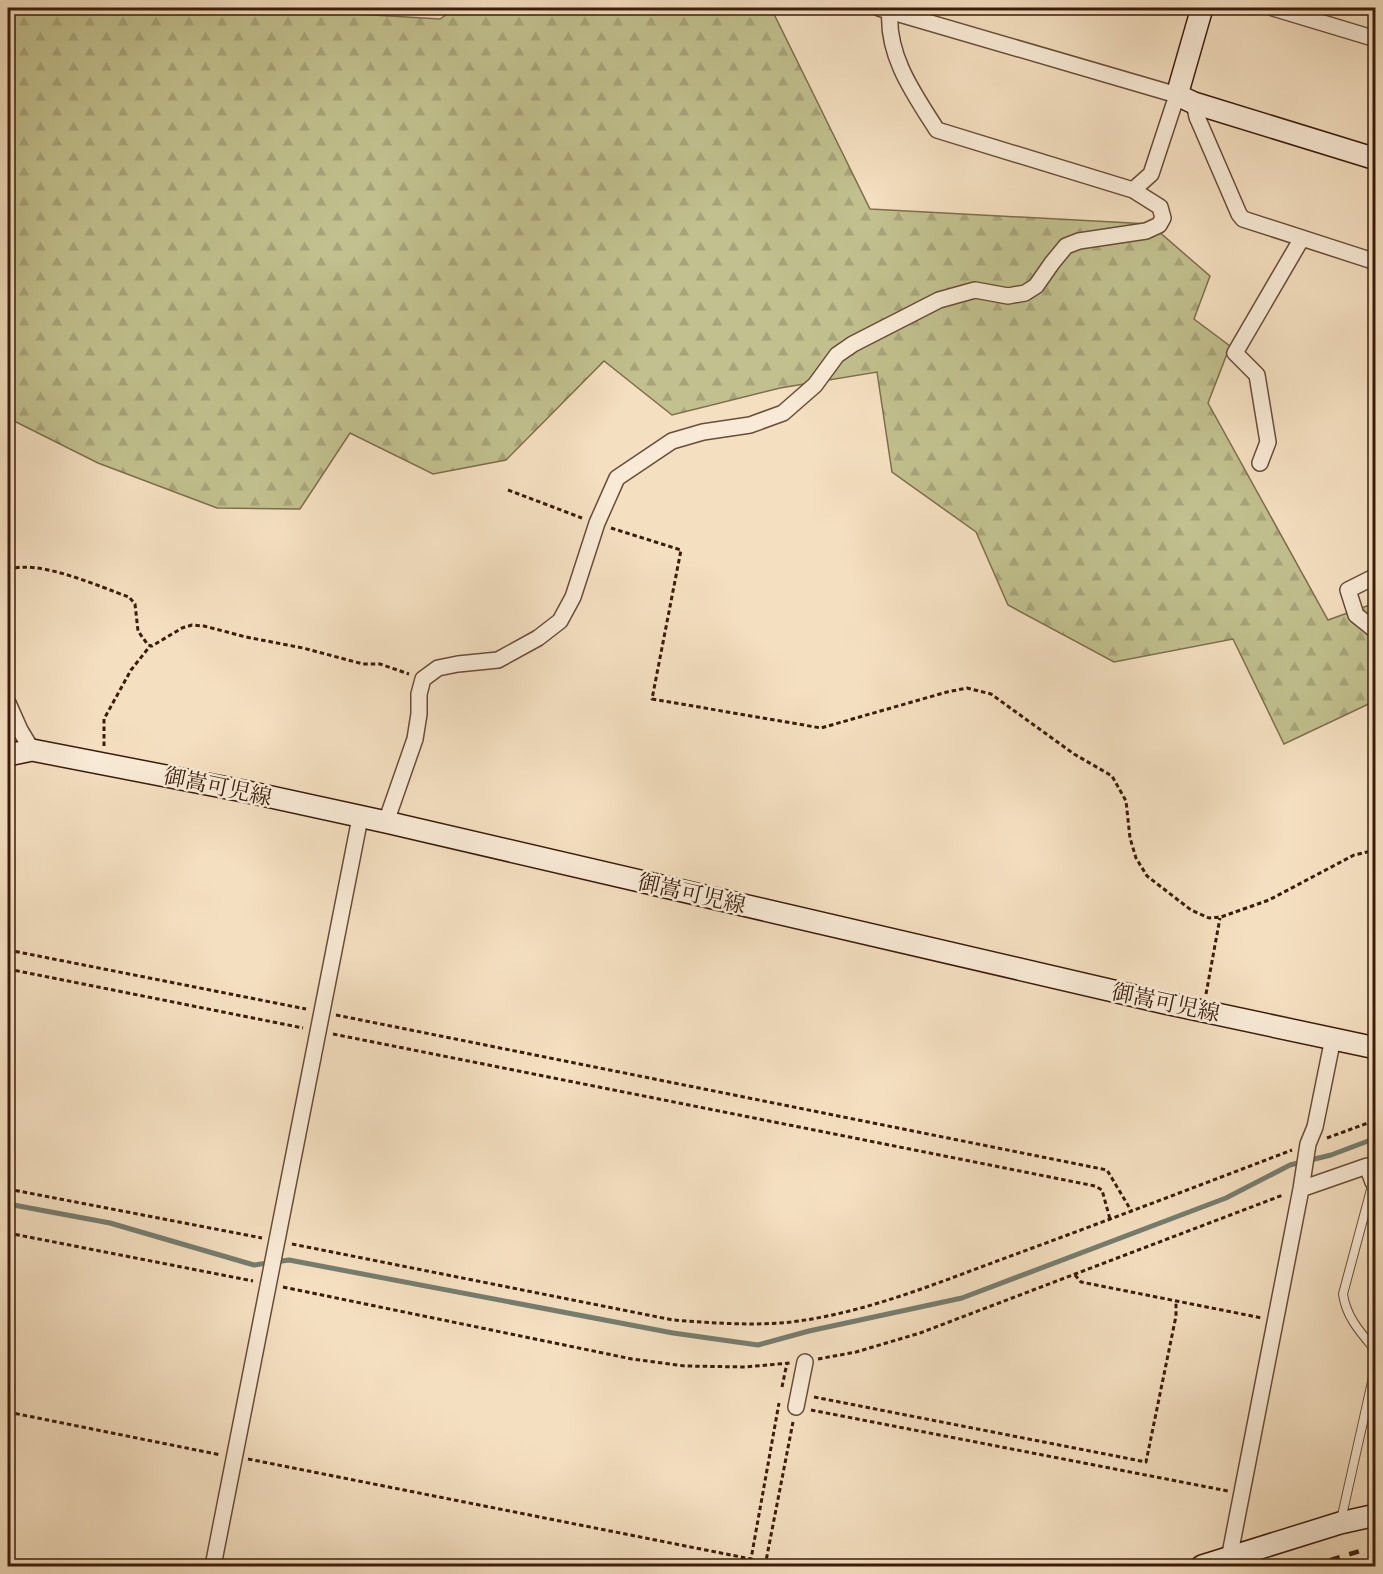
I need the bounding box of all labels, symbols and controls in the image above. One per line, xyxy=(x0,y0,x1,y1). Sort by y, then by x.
street label: 御嵩可児線 xyxy=(161,761,275,813)
street label: 御嵩可児線 xyxy=(635,867,749,921)
street label: 御嵩可児線 xyxy=(1109,977,1223,1029)

